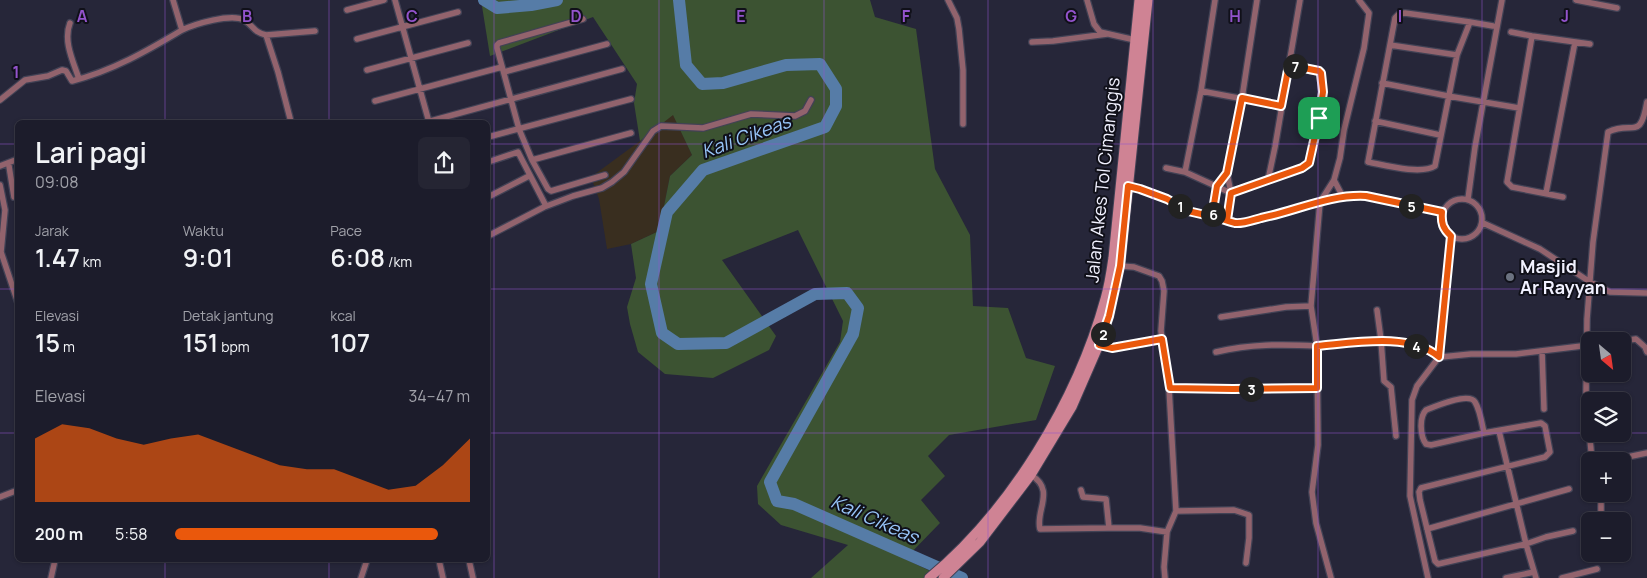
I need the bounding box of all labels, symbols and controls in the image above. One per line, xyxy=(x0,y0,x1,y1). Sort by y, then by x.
text: A xyxy=(77,5,88,27)
text: B xyxy=(242,5,252,27)
text: C xyxy=(406,5,418,27)
text: D xyxy=(570,5,582,27)
text: E xyxy=(736,5,746,27)
text: F xyxy=(902,5,911,27)
text: G xyxy=(1065,5,1077,27)
text: H xyxy=(1229,5,1241,27)
text: I xyxy=(1398,5,1402,27)
text: J xyxy=(1561,5,1569,27)
pin: 7 xyxy=(1282,54,1308,78)
text: 7 xyxy=(1292,57,1299,76)
text: 1 xyxy=(12,61,20,83)
street label: Jalan Akes Tol Cimanggis xyxy=(1079,76,1125,284)
pin xyxy=(1298,97,1340,139)
icon: arrive xyxy=(1305,104,1333,132)
water label: Kali Cikeas xyxy=(698,107,796,164)
text: Lari pagi xyxy=(35,133,147,171)
button: share xyxy=(418,137,470,189)
text: 09:08 xyxy=(35,171,79,193)
pin: 1 xyxy=(1168,194,1192,218)
pin: 5 xyxy=(1398,194,1424,218)
text: 1 xyxy=(1177,197,1184,216)
text: 5 xyxy=(1407,197,1416,216)
pin: 6 xyxy=(1200,202,1226,226)
text: 6 xyxy=(1209,205,1218,224)
text: Jarak xyxy=(35,221,69,240)
text: Waktu xyxy=(183,221,224,240)
text: Pace xyxy=(330,221,362,240)
text: 1.47 xyxy=(35,240,80,275)
text: 9:01 xyxy=(183,240,233,275)
text: 6:08 xyxy=(330,240,385,275)
text: km xyxy=(80,252,101,271)
text: /km xyxy=(385,252,412,271)
place label: Masjid Ar Rayyan xyxy=(1520,254,1606,299)
marker: Masjid Ar Rayyan xyxy=(1504,271,1516,283)
text: Elevasi xyxy=(35,306,79,325)
text: Detak jantung xyxy=(183,306,274,325)
text: kcal xyxy=(330,306,356,325)
pin: 2 xyxy=(1090,322,1116,346)
text: 15 xyxy=(35,325,60,360)
text: 151 xyxy=(183,325,218,360)
text: 107 xyxy=(330,325,370,360)
text: 2 xyxy=(1099,325,1108,344)
north arrow xyxy=(1581,332,1631,382)
map controls xyxy=(1581,332,1631,562)
pin: 4 xyxy=(1404,334,1428,358)
text: m xyxy=(60,337,75,356)
text: bpm xyxy=(218,337,250,356)
text: 4 xyxy=(1412,337,1421,356)
pin: 3 xyxy=(1238,376,1264,402)
text: 3 xyxy=(1247,380,1256,399)
text: Elevasi xyxy=(35,385,86,407)
text: 34–47 m xyxy=(409,385,470,407)
button: layers xyxy=(1581,392,1631,442)
button: + xyxy=(1581,452,1631,502)
water label: Kali Cikeas xyxy=(827,488,925,551)
button: − xyxy=(1581,512,1631,562)
text: 200 m xyxy=(35,523,83,545)
text: 5:58 xyxy=(115,523,148,545)

